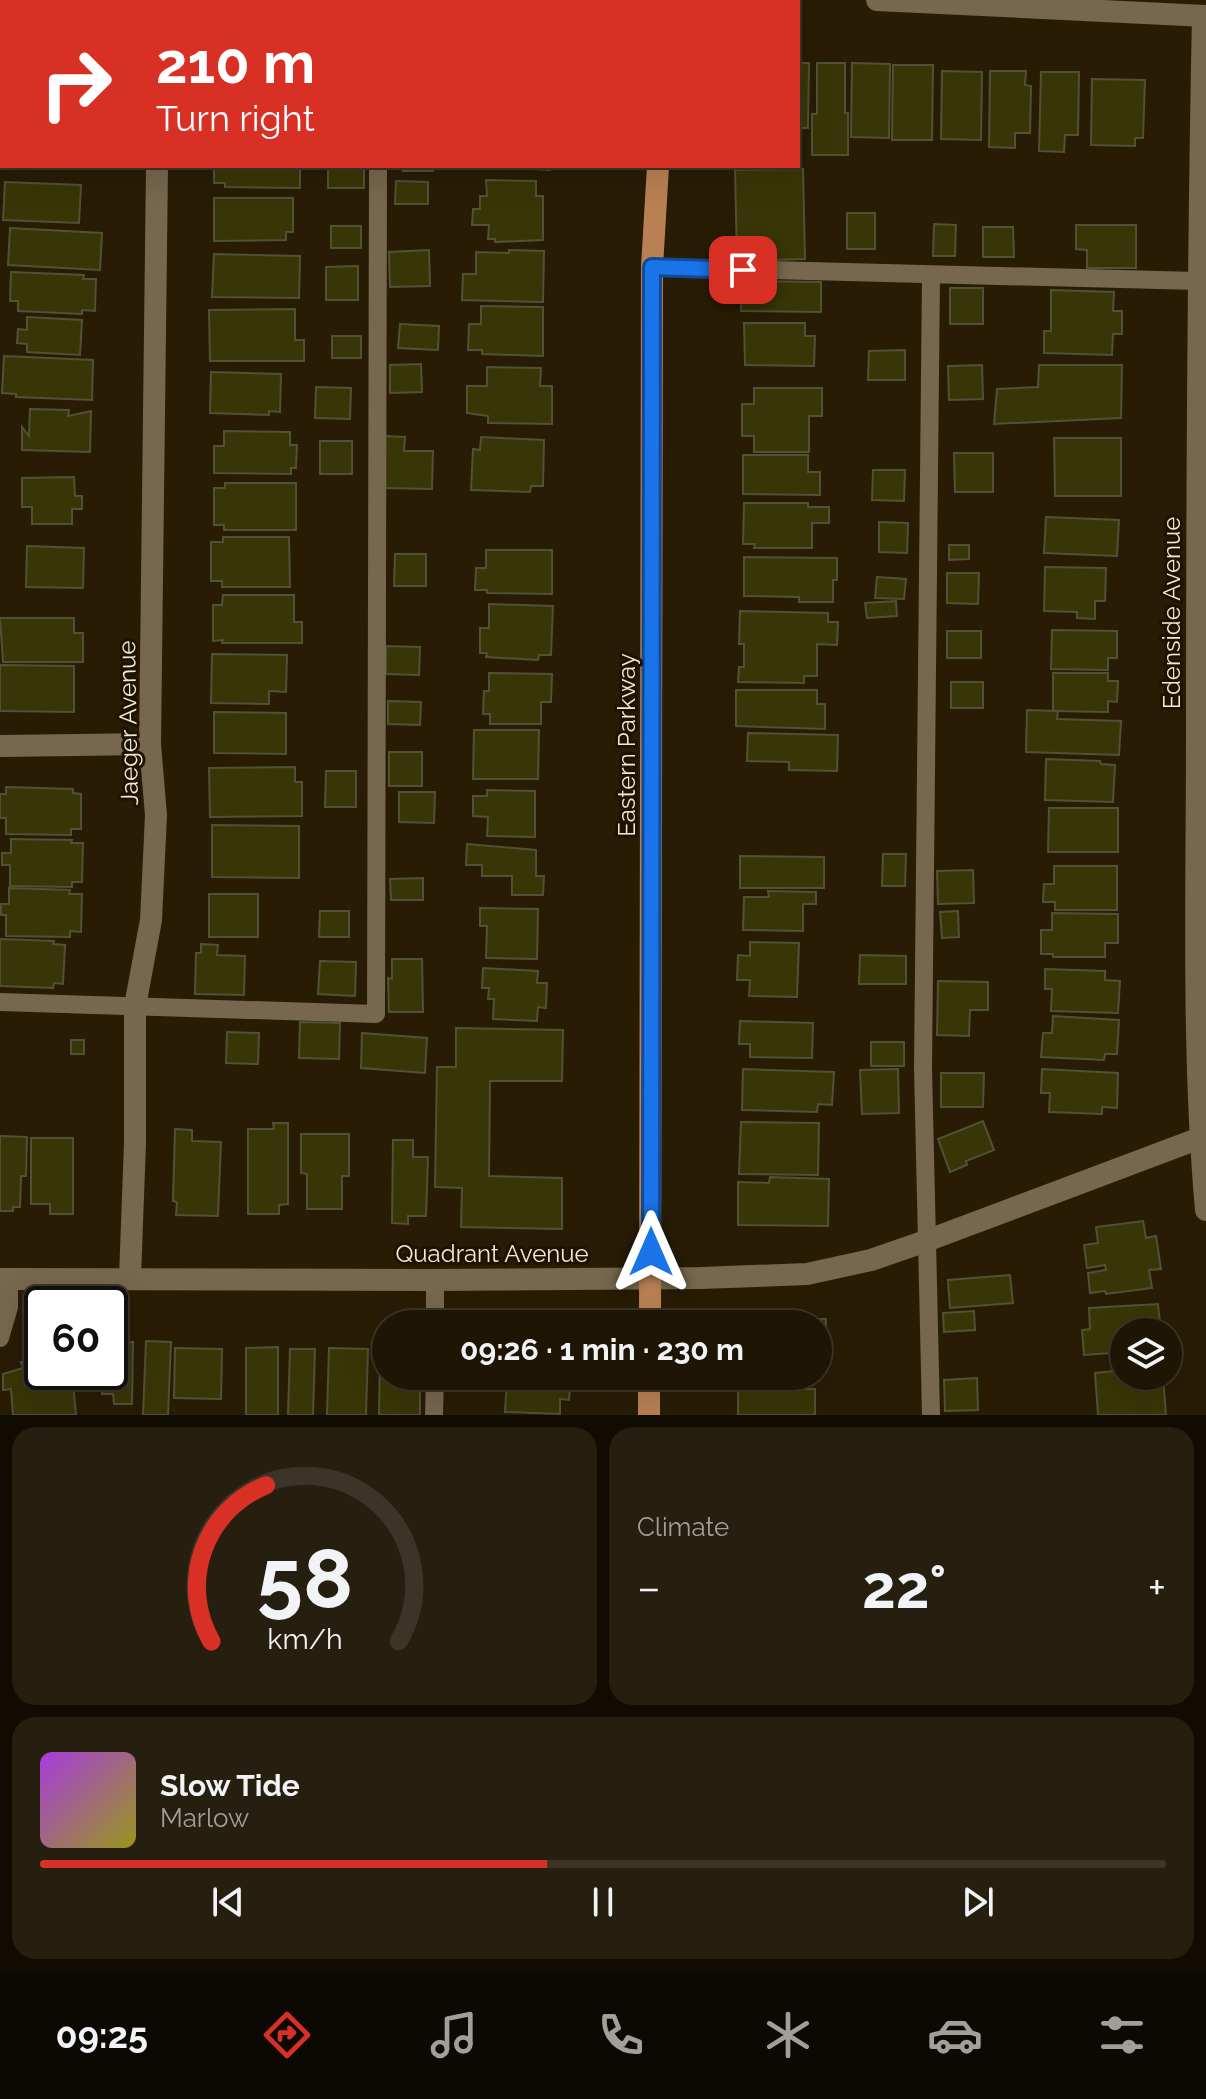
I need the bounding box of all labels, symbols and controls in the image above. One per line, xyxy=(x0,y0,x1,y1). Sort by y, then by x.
text: 210 m xyxy=(156,30,315,96)
icon: right xyxy=(24,32,128,136)
text: Turn right xyxy=(156,97,315,139)
pin xyxy=(709,236,777,304)
icon: arrive xyxy=(721,248,765,292)
street label: Edenside Avenue xyxy=(1157,517,1186,709)
street label: Jaeger Avenue xyxy=(112,640,144,806)
street label: Eastern Parkway xyxy=(612,653,641,837)
position arrow xyxy=(609,1210,693,1294)
street label: Quadrant Avenue xyxy=(395,1239,589,1268)
speed limit sign: 60 xyxy=(24,1286,128,1390)
map controls xyxy=(1110,1318,1182,1390)
button: layers xyxy=(1110,1318,1182,1390)
text: 09:26 · 1 min · 230 m xyxy=(460,1332,744,1367)
text: Climate xyxy=(637,1512,729,1542)
text: 58 xyxy=(256,1530,353,1627)
text: 22° xyxy=(862,1552,946,1622)
text: − xyxy=(637,1562,661,1613)
text: + xyxy=(1148,1562,1166,1613)
text: km/h xyxy=(267,1622,342,1656)
text: Slow Tide xyxy=(160,1768,300,1803)
text: Marlow xyxy=(160,1803,249,1833)
icon: previous xyxy=(206,1880,250,1924)
icon: pause xyxy=(581,1880,625,1924)
icon: next xyxy=(956,1880,1000,1924)
icon: directions xyxy=(259,2007,315,2063)
icon: music xyxy=(426,2007,482,2063)
icon: phone xyxy=(593,2007,649,2063)
icon: climate xyxy=(760,2007,816,2063)
icon: car xyxy=(927,2007,983,2063)
icon: filters xyxy=(1094,2007,1150,2063)
text: 09:25 xyxy=(56,2014,148,2056)

